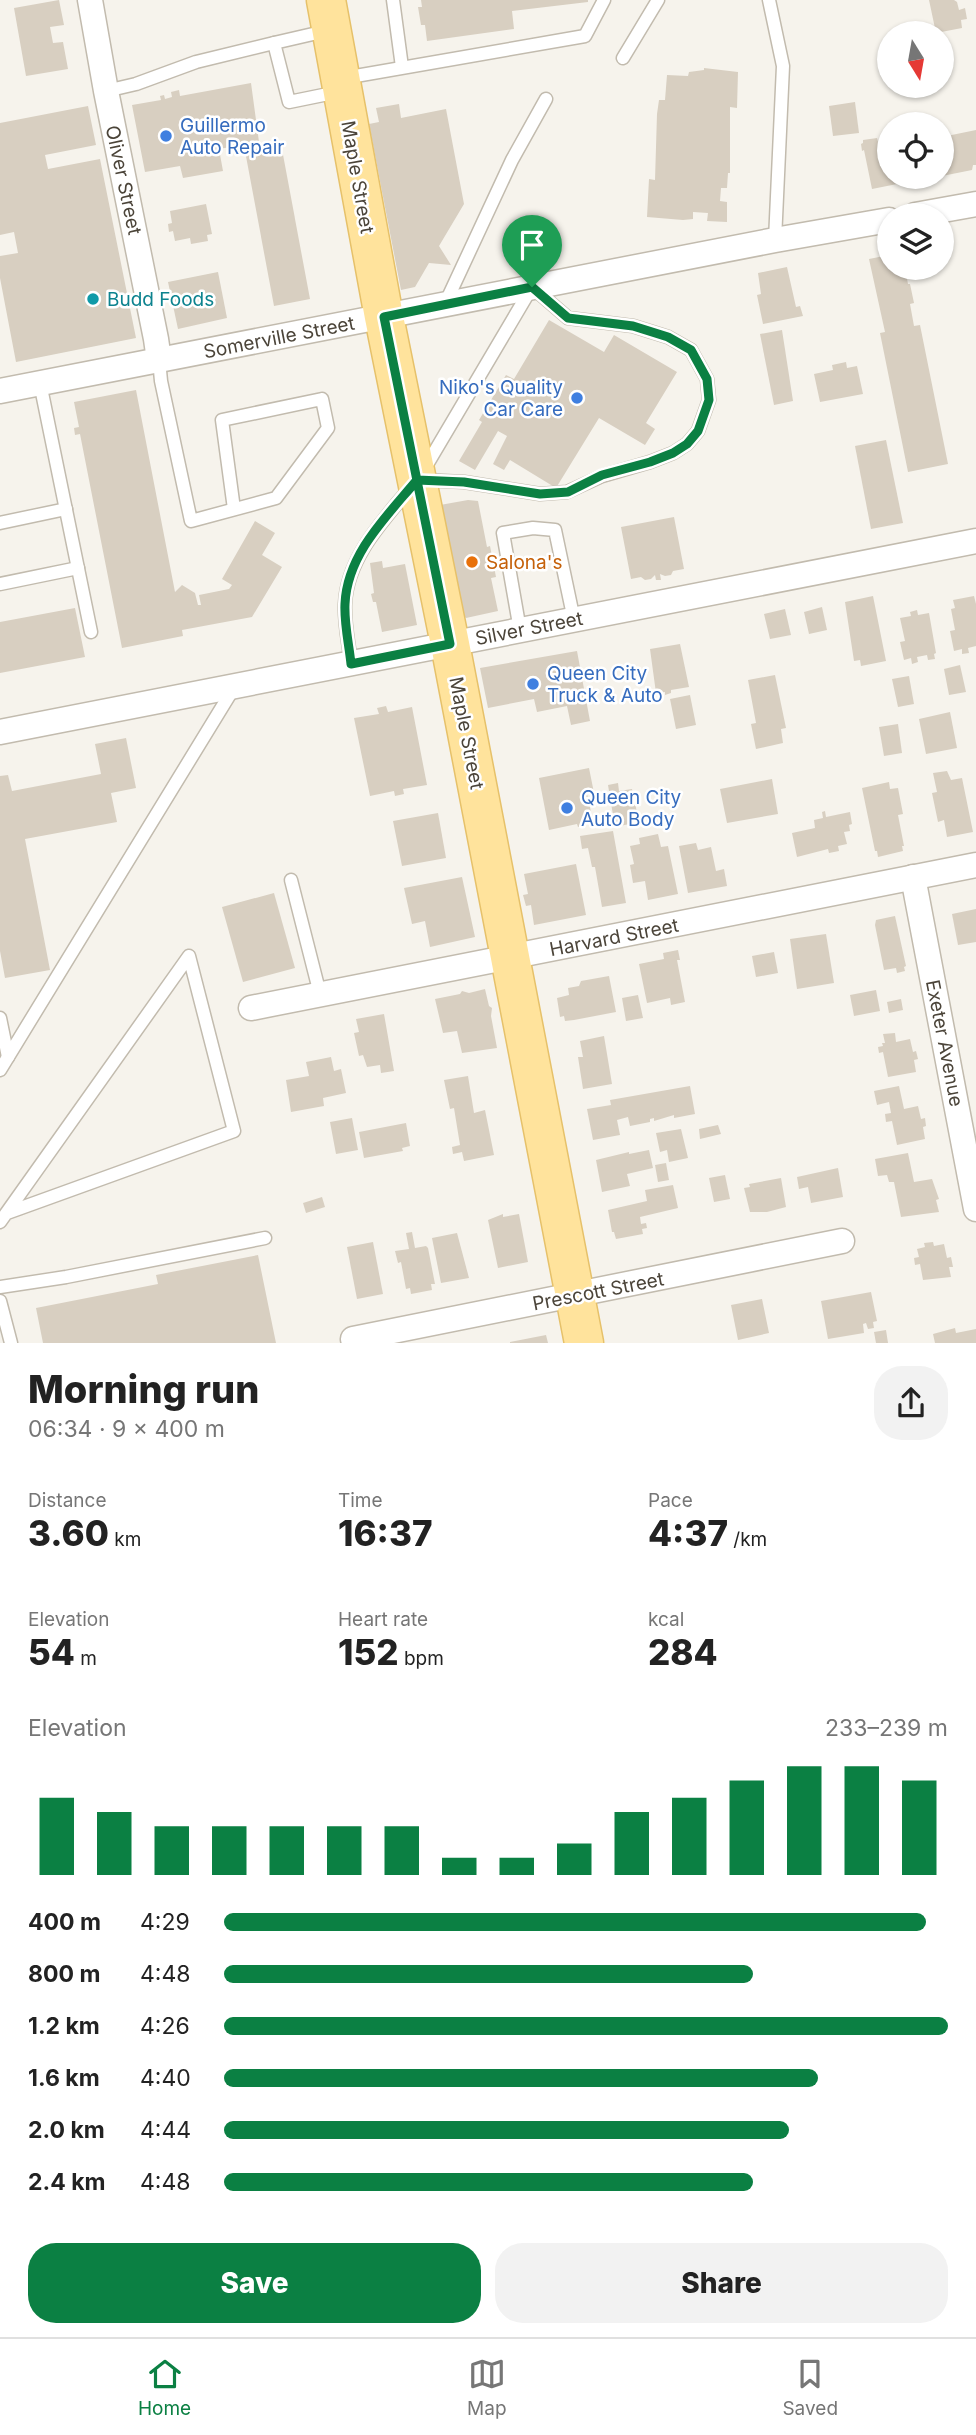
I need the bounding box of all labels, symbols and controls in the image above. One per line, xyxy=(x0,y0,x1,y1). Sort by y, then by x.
north arrow xyxy=(877,21,954,98)
map controls xyxy=(877,21,954,280)
button: locate xyxy=(877,112,954,189)
place label: Guillermo Auto Repair xyxy=(180,114,284,159)
street label: Maple Street xyxy=(336,119,379,235)
street label: Oliver Street xyxy=(101,123,146,237)
marker: Guillermo Auto Repair xyxy=(158,128,174,144)
button: layers xyxy=(877,203,954,280)
pin xyxy=(502,215,562,287)
icon: arrive xyxy=(513,226,551,264)
place label: Budd Foods xyxy=(107,288,214,311)
marker: Budd Foods xyxy=(85,291,101,307)
street label: Somerville Street xyxy=(202,312,357,363)
place label: Niko's Quality Car Care xyxy=(439,376,563,421)
marker: Niko's Quality Car Care xyxy=(569,390,585,406)
place label: Salona's xyxy=(486,551,562,574)
marker: Salona's xyxy=(464,554,480,570)
street label: Silver Street xyxy=(473,607,585,650)
place label: Queen City Truck & Auto xyxy=(547,662,663,707)
street label: Maple Street xyxy=(444,675,489,791)
marker: Queen City Truck & Auto xyxy=(525,676,541,692)
place label: Queen City Auto Body xyxy=(581,786,682,831)
marker: Queen City Auto Body xyxy=(559,800,575,816)
street label: Harvard Street xyxy=(548,914,681,961)
street label: Exeter Avenue xyxy=(921,978,968,1109)
street label: Prescott Street xyxy=(530,1267,666,1315)
text: Morning run xyxy=(28,1366,259,1412)
button: share xyxy=(874,1366,948,1440)
text: 06:34 · 9 × 400 m xyxy=(28,1415,225,1443)
text: Distance xyxy=(28,1489,106,1512)
text: Time xyxy=(338,1489,383,1512)
text: Pace xyxy=(648,1489,693,1512)
text: 3.60 xyxy=(28,1512,109,1554)
text: 16:37 xyxy=(338,1512,433,1554)
text: 4:37 xyxy=(648,1512,728,1554)
text: km xyxy=(109,1528,141,1551)
text: /km xyxy=(728,1528,767,1551)
text: Elevation xyxy=(28,1608,109,1631)
text: Heart rate xyxy=(338,1608,428,1631)
text: kcal xyxy=(648,1608,684,1631)
text: 54 xyxy=(28,1631,75,1673)
text: 152 xyxy=(338,1631,399,1673)
text: 284 xyxy=(648,1631,718,1673)
text: m xyxy=(75,1647,97,1670)
text: bpm xyxy=(399,1647,444,1670)
text: Elevation xyxy=(28,1714,127,1742)
text: 233–239 m xyxy=(825,1714,948,1742)
text: 400 m xyxy=(28,1908,101,1936)
text: 4:29 xyxy=(140,1908,190,1936)
text: 800 m xyxy=(28,1960,100,1988)
text: 4:48 xyxy=(140,1960,191,1988)
text: 1.2 km xyxy=(28,2012,100,2040)
text: 4:26 xyxy=(140,2012,190,2040)
text: 1.6 km xyxy=(28,2064,100,2092)
text: 4:40 xyxy=(140,2064,191,2092)
text: 2.0 km xyxy=(28,2116,105,2144)
text: 4:44 xyxy=(140,2116,191,2144)
text: 2.4 km xyxy=(28,2168,106,2196)
text: 4:48 xyxy=(140,2168,191,2196)
button: Save xyxy=(28,2243,481,2323)
button: Share xyxy=(495,2243,948,2323)
tab: Home xyxy=(138,2355,191,2420)
tab: Map xyxy=(467,2355,507,2420)
tab: Saved xyxy=(782,2355,838,2420)

